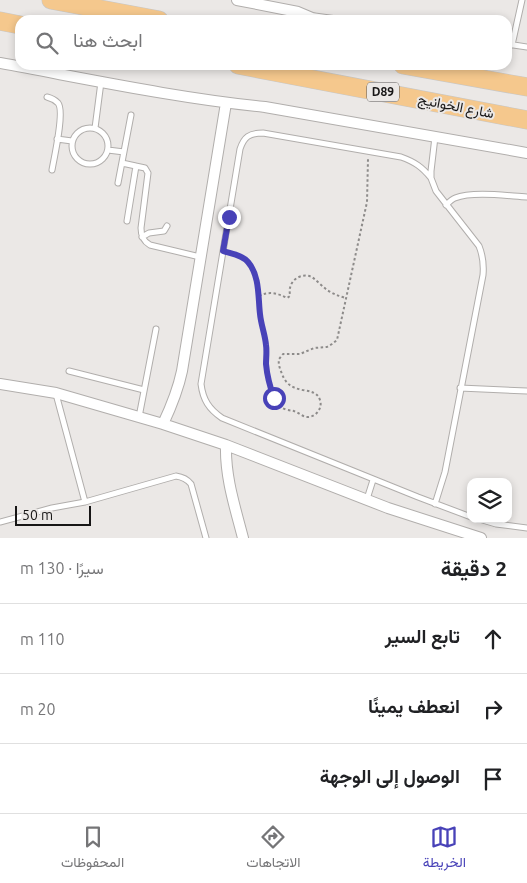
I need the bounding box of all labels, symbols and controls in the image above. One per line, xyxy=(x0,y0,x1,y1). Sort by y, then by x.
search box xyxy=(15,15,512,70)
icon: search xyxy=(33,29,61,57)
text: ابحث هنا xyxy=(73,29,143,51)
road number: D89 xyxy=(367,82,399,101)
street label: شارع الخوانيج xyxy=(416,91,495,124)
route end xyxy=(218,206,241,229)
route start xyxy=(263,387,286,410)
map controls xyxy=(467,478,512,523)
button: layers xyxy=(467,478,512,523)
scale bar xyxy=(15,503,91,526)
text: 50 m xyxy=(22,507,53,523)
text: 2 دقيقة xyxy=(441,556,507,580)
text: سيرًا · 130 m xyxy=(20,559,104,577)
text: تابع السير xyxy=(385,625,460,647)
icon: ahead xyxy=(479,625,507,653)
text: 110 m xyxy=(20,630,65,648)
text: انعطف يمينًا xyxy=(368,695,460,717)
icon: right xyxy=(479,695,507,723)
text: 20 m xyxy=(20,700,56,718)
text: الوصول إلى الوجهة xyxy=(320,765,460,787)
icon: arrive xyxy=(479,765,507,793)
tab: المحفوظات xyxy=(61,823,124,875)
tab: الاتجاهات xyxy=(246,823,301,875)
tab: الخريطة xyxy=(423,823,466,875)

